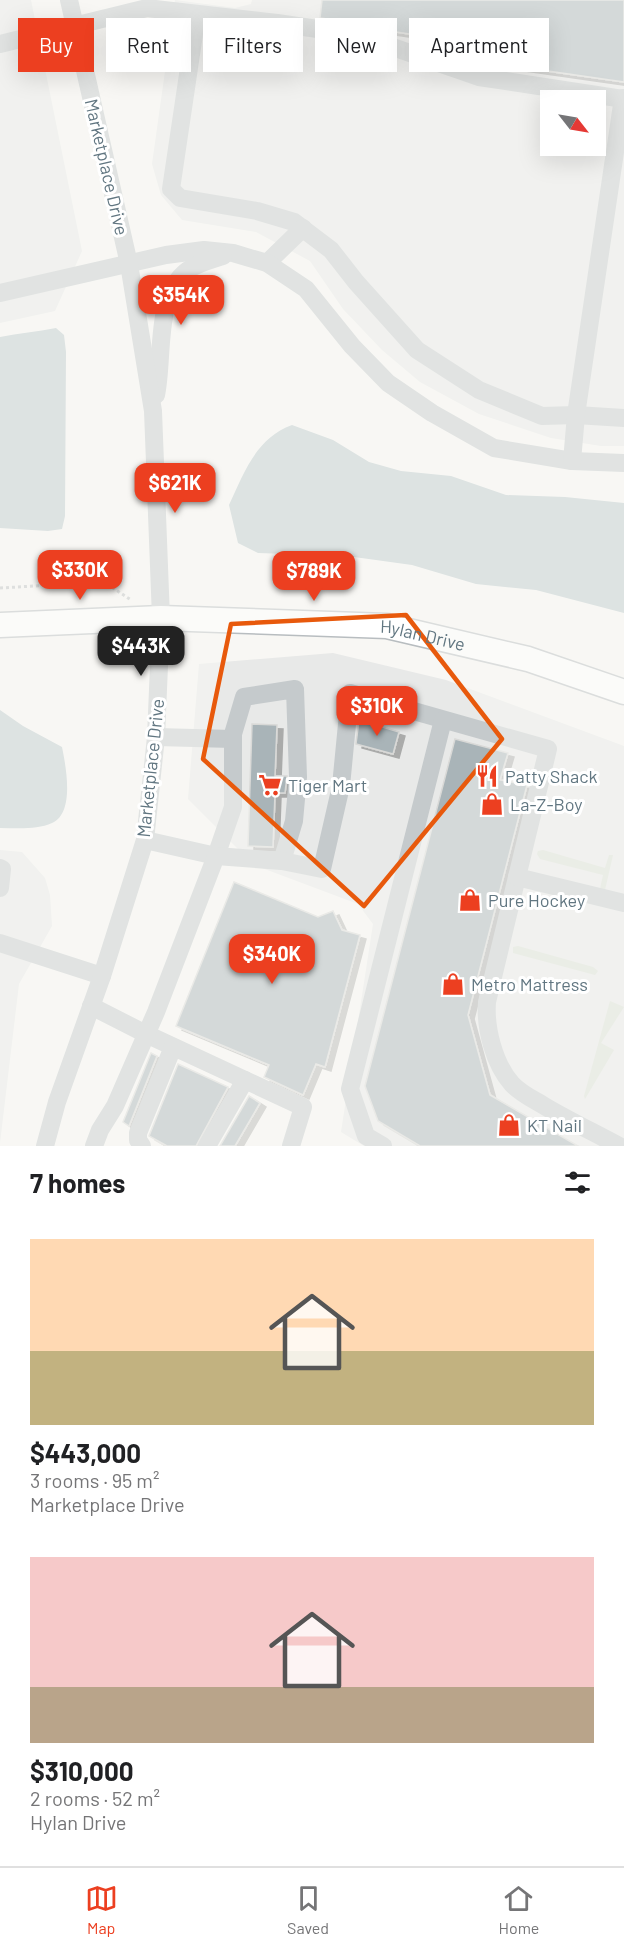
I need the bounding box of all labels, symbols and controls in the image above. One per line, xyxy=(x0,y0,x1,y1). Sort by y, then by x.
chip: Buy xyxy=(18,18,94,72)
chip: Rent xyxy=(106,18,191,72)
chip: Filters xyxy=(203,18,303,72)
chip: New xyxy=(315,18,397,72)
chip: Apartment xyxy=(409,18,549,72)
north arrow xyxy=(540,90,606,156)
map controls xyxy=(540,90,606,156)
street label: Marketplace Drive xyxy=(81,97,133,237)
pin: $354K xyxy=(139,275,223,326)
text: $354K xyxy=(152,282,210,306)
pin: $621K xyxy=(133,463,217,514)
text: $621K xyxy=(149,470,201,494)
pin: $330K xyxy=(38,550,122,601)
pin: $789K xyxy=(272,551,356,602)
text: $330K xyxy=(52,557,108,581)
text: $789K xyxy=(286,558,342,582)
street label: Hylan Drive xyxy=(380,615,468,655)
pin: $443K xyxy=(99,626,183,677)
text: $443K xyxy=(112,633,170,657)
pin: $310K xyxy=(335,686,419,737)
text: $310K xyxy=(350,693,404,717)
street label: Marketplace Drive xyxy=(132,698,168,838)
restaurant icon: Patty Shack xyxy=(474,763,500,789)
place label: Patty Shack xyxy=(505,765,598,787)
supermarket icon: Tiger Mart xyxy=(257,772,283,798)
place label: Tiger Mart xyxy=(288,774,367,796)
shop icon: La-Z-Boy xyxy=(479,791,505,817)
place label: La-Z-Boy xyxy=(510,793,583,815)
shop icon: Pure Hockey xyxy=(457,887,483,913)
place label: Pure Hockey xyxy=(488,889,585,911)
pin: $340K xyxy=(230,934,314,985)
text: $340K xyxy=(243,941,301,965)
shop icon: Metro Mattress xyxy=(440,971,466,997)
place label: Metro Mattress xyxy=(471,973,588,995)
shop icon: KT Nail xyxy=(496,1112,522,1138)
place label: KT Nail xyxy=(527,1114,582,1136)
icon: filters xyxy=(561,1166,594,1199)
text: 7 homes xyxy=(30,1167,125,1198)
icon: home xyxy=(258,1278,366,1386)
text: $443,000 xyxy=(30,1437,141,1468)
text: 3 rooms · 95 m² xyxy=(30,1468,159,1492)
text: Marketplace Drive xyxy=(30,1492,185,1516)
icon: home xyxy=(258,1596,366,1704)
text: $310,000 xyxy=(30,1755,134,1786)
text: 2 rooms · 52 m² xyxy=(30,1786,160,1810)
text: Hylan Drive xyxy=(30,1810,126,1834)
tab: Map xyxy=(85,1882,118,1937)
tab: Saved xyxy=(287,1882,329,1937)
tab: Home xyxy=(498,1882,539,1937)

